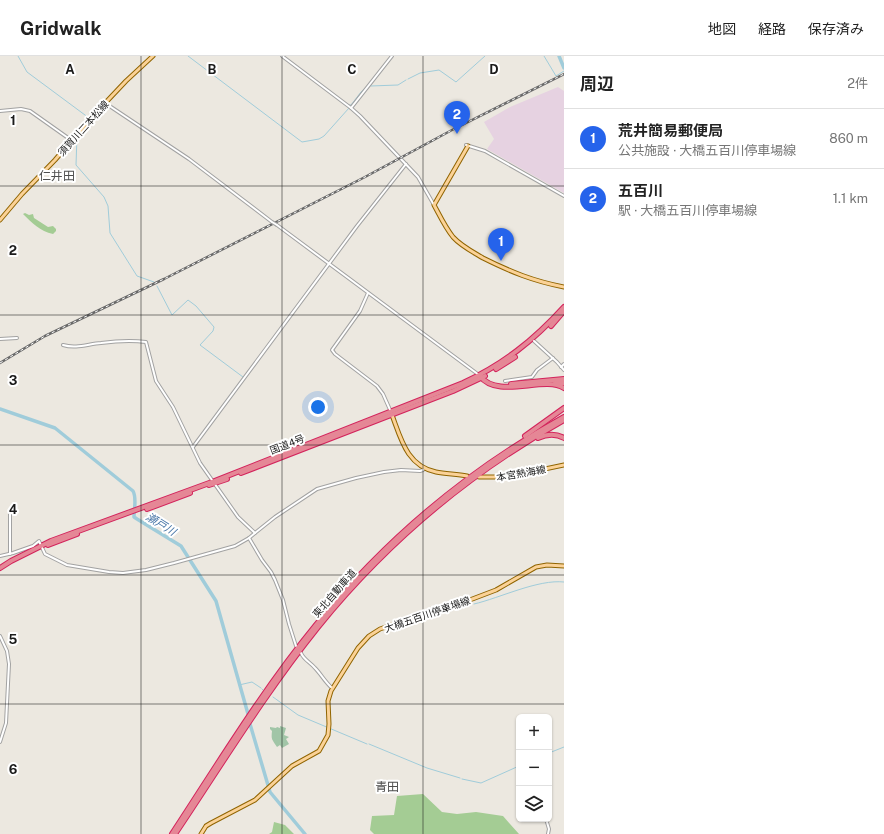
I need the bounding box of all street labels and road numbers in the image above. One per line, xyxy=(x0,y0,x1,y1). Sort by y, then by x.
street label: 須賀川二本松線 xyxy=(55,98,111,158)
street label: 国道4号 xyxy=(268,432,306,456)
street label: 本宮熱海線 xyxy=(495,463,547,483)
street label: 東北自動車道 xyxy=(310,566,358,620)
street label: 大橋五百川停車場線 xyxy=(382,594,472,634)

